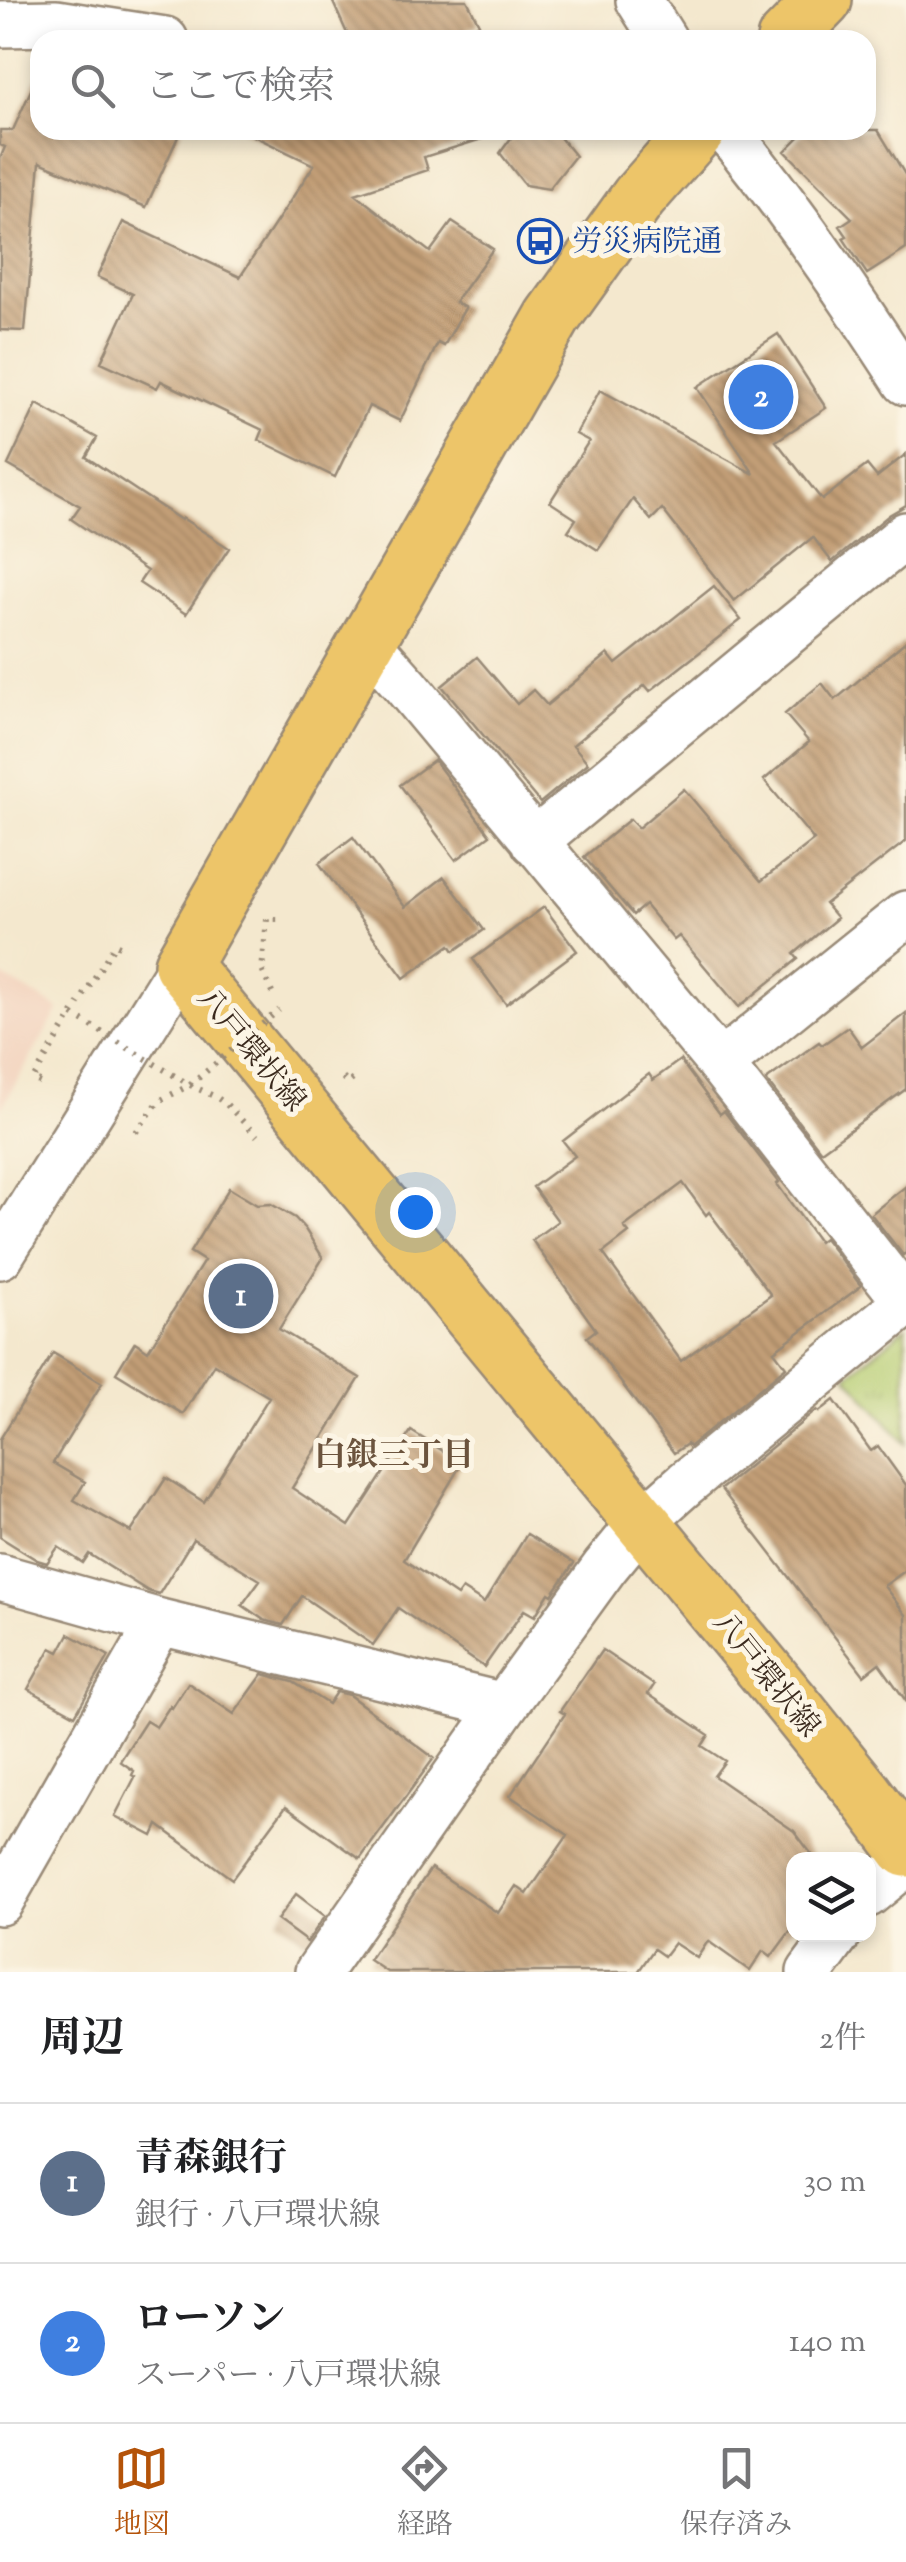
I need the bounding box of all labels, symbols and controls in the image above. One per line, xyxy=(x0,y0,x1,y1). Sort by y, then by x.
search box xyxy=(30,30,876,140)
icon: search xyxy=(65,58,120,113)
text: ここで検索 xyxy=(145,62,335,116)
bus stop icon: 労災病院通 xyxy=(517,218,563,264)
place label: 労災病院通 xyxy=(572,222,722,265)
pin: 2 xyxy=(728,360,794,434)
street label: 八戸環状線 xyxy=(185,979,315,1122)
your location xyxy=(390,1187,441,1238)
pin: 1 xyxy=(208,1258,274,1334)
district label: 白銀三丁目 xyxy=(314,1434,474,1480)
street label: 八戸環状線 xyxy=(701,1604,829,1747)
map controls xyxy=(786,1852,876,1942)
button: layers xyxy=(786,1852,876,1942)
text: 周辺 xyxy=(40,2011,124,2071)
text: 2件 xyxy=(819,2017,866,2063)
text: 青森銀行 xyxy=(135,2134,287,2188)
text: 1 xyxy=(67,2160,78,2206)
text: 30 m xyxy=(803,2160,866,2206)
text: 銀行 · 八戸環状線 xyxy=(135,2194,381,2240)
text: ローソン xyxy=(135,2294,285,2348)
text: 2 xyxy=(65,2320,80,2366)
text: 140 m xyxy=(789,2320,866,2366)
text: スーパー · 八戸環状線 xyxy=(135,2354,442,2400)
tab: 地図 xyxy=(114,2441,170,2546)
tab: 経路 xyxy=(397,2441,453,2546)
tab: 保存済み xyxy=(680,2441,792,2546)

